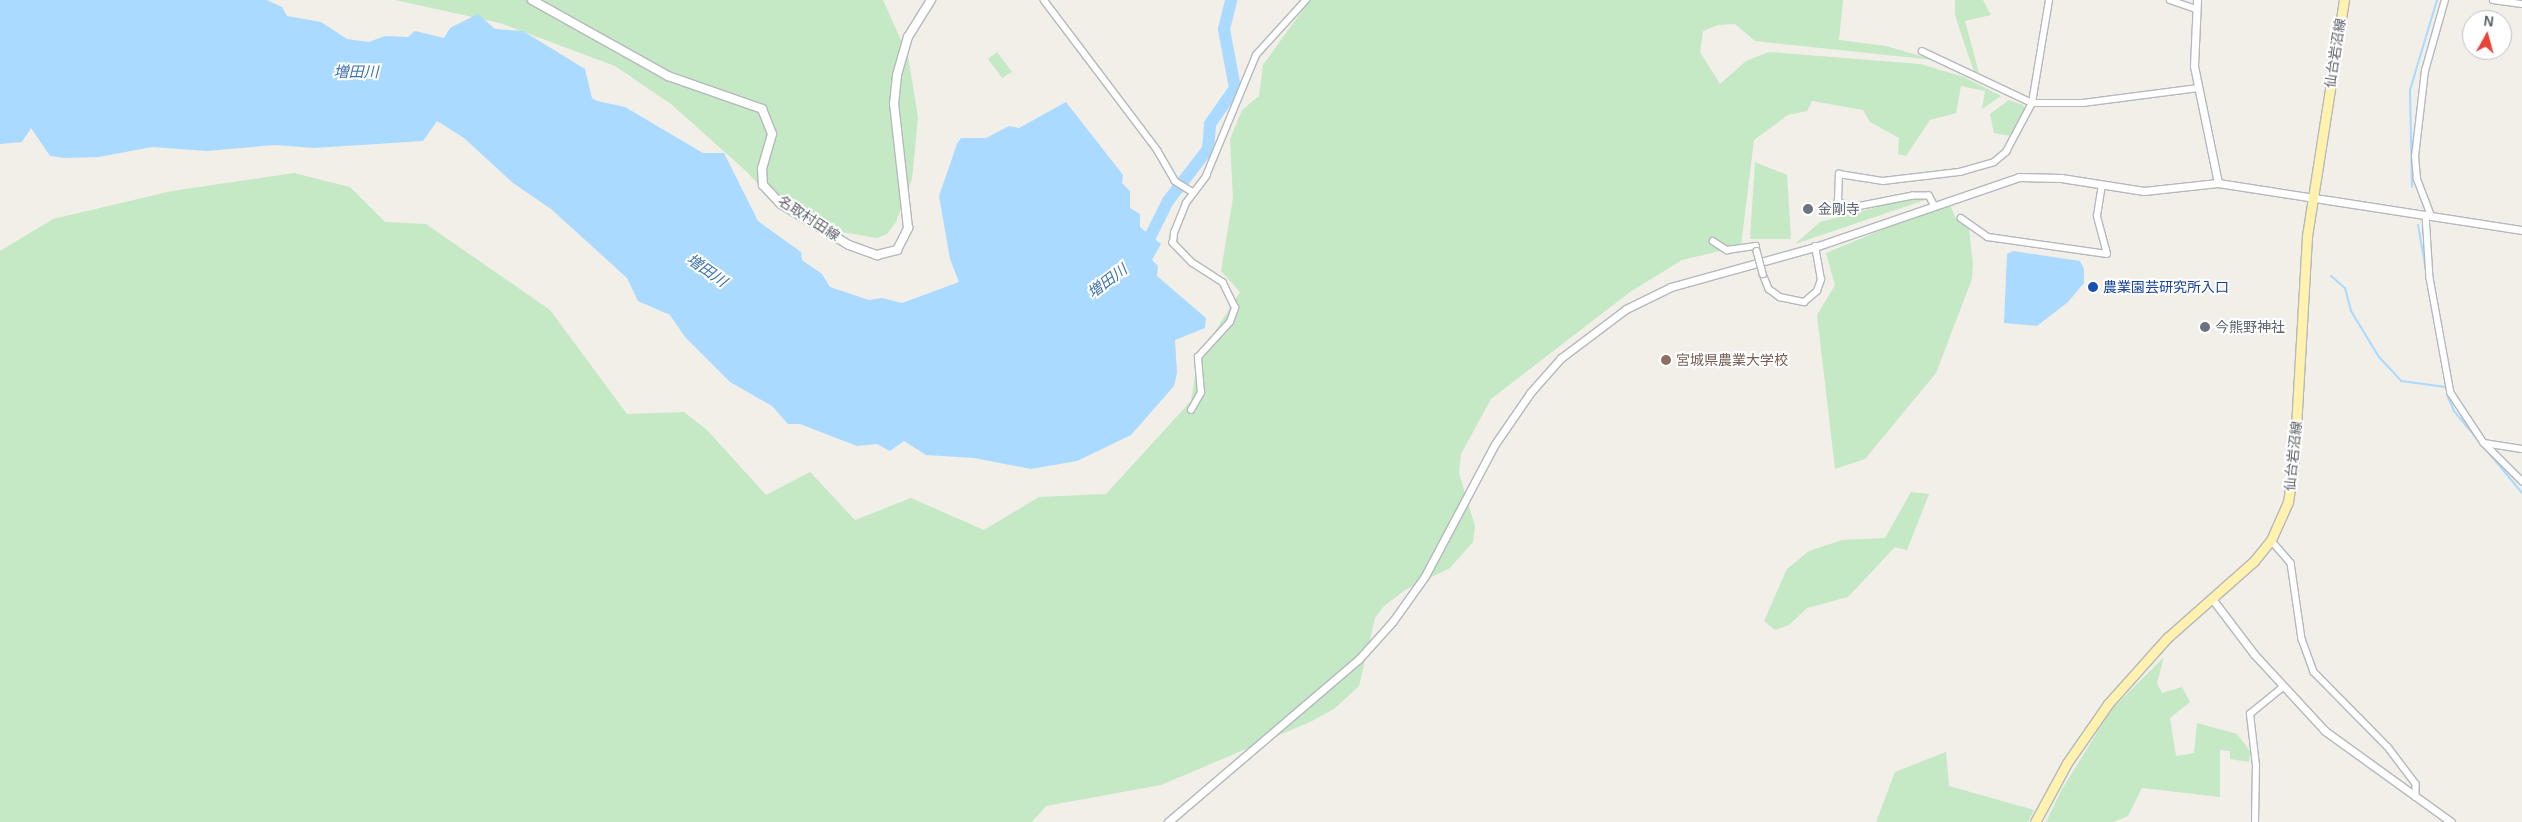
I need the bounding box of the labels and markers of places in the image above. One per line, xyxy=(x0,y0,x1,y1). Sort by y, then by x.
place label: 金剛寺 xyxy=(1818,201,1860,217)
marker: 金剛寺 xyxy=(1802,203,1814,215)
place label: 農業園芸研究所入口 xyxy=(2103,279,2229,295)
marker: 農業園芸研究所入口 xyxy=(2087,281,2099,293)
place label: 今熊野神社 xyxy=(2215,319,2285,335)
marker: 今熊野神社 xyxy=(2199,321,2211,333)
place label: 宮城県農業大学校 xyxy=(1676,352,1788,368)
marker: 宮城県農業大学校 xyxy=(1660,354,1672,366)

